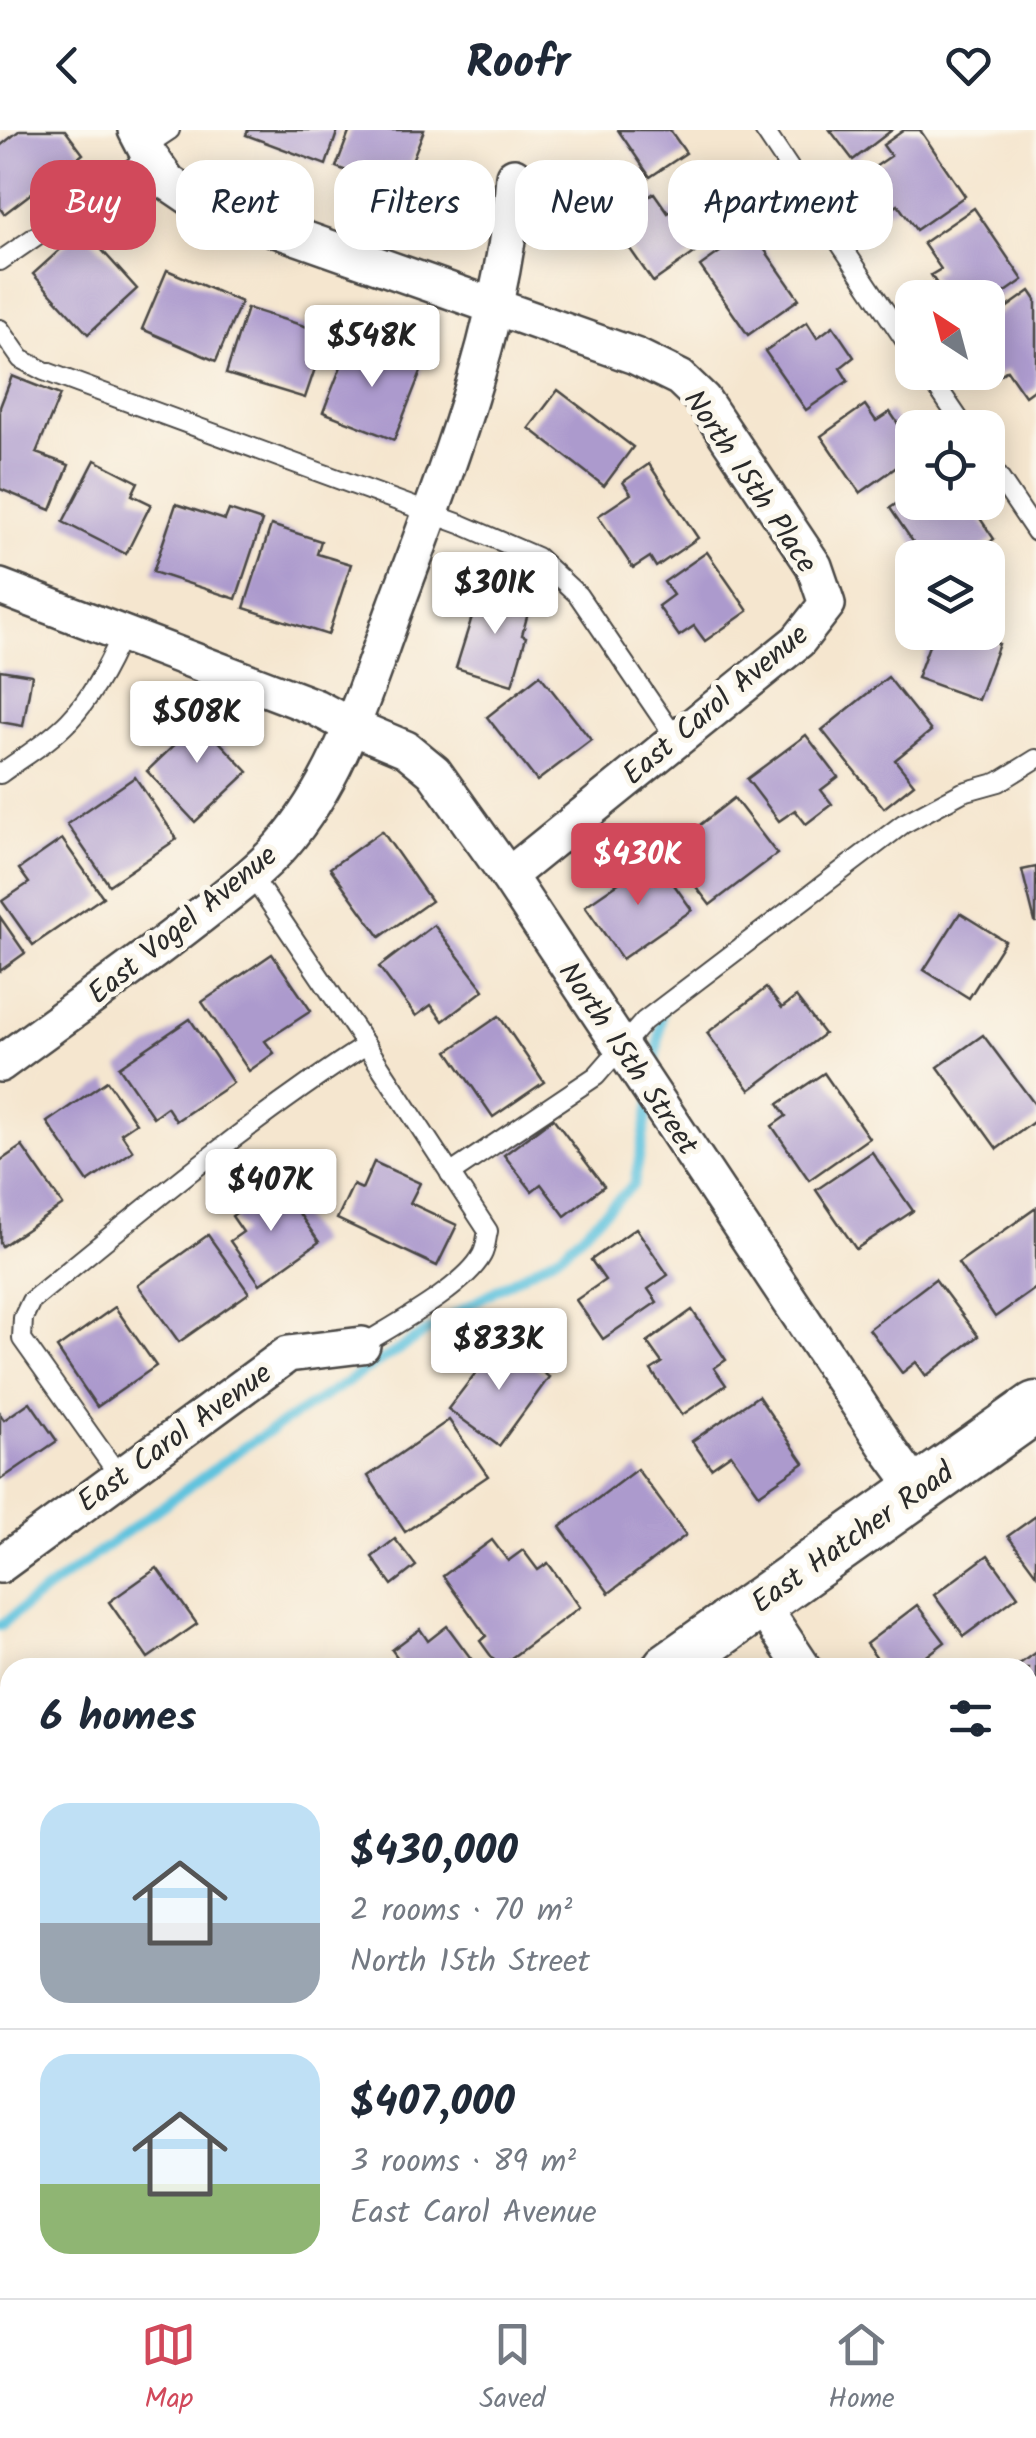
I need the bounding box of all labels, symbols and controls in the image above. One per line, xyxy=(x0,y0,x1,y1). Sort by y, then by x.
text: Roofr xyxy=(466,29,570,101)
icon: back xyxy=(40,38,95,93)
icon: heart xyxy=(941,38,996,93)
chip: Buy xyxy=(30,160,156,250)
chip: Rent xyxy=(176,160,314,250)
chip: Filters xyxy=(334,160,495,250)
chip: New xyxy=(515,160,648,250)
chip: Apartment xyxy=(668,160,893,250)
north arrow xyxy=(895,280,1005,390)
map controls xyxy=(895,280,1005,650)
pin: $548K xyxy=(302,305,442,390)
text: $548K xyxy=(327,312,417,363)
street label: North 15th Place xyxy=(670,380,829,584)
button: locate xyxy=(895,410,1005,520)
button: layers xyxy=(895,540,1005,650)
pin: $301K xyxy=(425,552,565,637)
text: $301K xyxy=(454,559,536,610)
street label: East Carol Avenue xyxy=(612,613,820,798)
pin: $508K xyxy=(127,681,267,766)
text: $508K xyxy=(152,688,242,739)
pin: $430K xyxy=(568,823,708,908)
text: $430K xyxy=(593,830,683,881)
street label: East Vogel Avenue xyxy=(78,834,289,1018)
street label: North 15th Street xyxy=(545,952,710,1166)
pin: $407K xyxy=(201,1149,341,1234)
text: $407K xyxy=(227,1156,315,1207)
pin: $833K xyxy=(429,1308,569,1393)
text: $833K xyxy=(453,1315,545,1366)
street label: East Carol Avenue xyxy=(68,1351,283,1526)
street label: East Hatcher Road xyxy=(742,1450,966,1627)
text: 6 homes xyxy=(40,1685,196,1752)
icon: filters xyxy=(943,1691,998,1746)
text: $430,000 xyxy=(350,1819,518,1886)
icon: home xyxy=(120,1843,240,1963)
text: 2 rooms · 70 m² xyxy=(350,1886,572,1937)
text: North 15th Street xyxy=(350,1937,590,1988)
text: $407,000 xyxy=(350,2070,515,2137)
icon: home xyxy=(120,2094,240,2214)
text: 3 rooms · 89 m² xyxy=(350,2137,576,2188)
text: East Carol Avenue xyxy=(350,2188,597,2239)
tab: Map xyxy=(141,2317,196,2422)
tab: Saved xyxy=(479,2317,546,2422)
tab: Home xyxy=(828,2317,895,2422)

